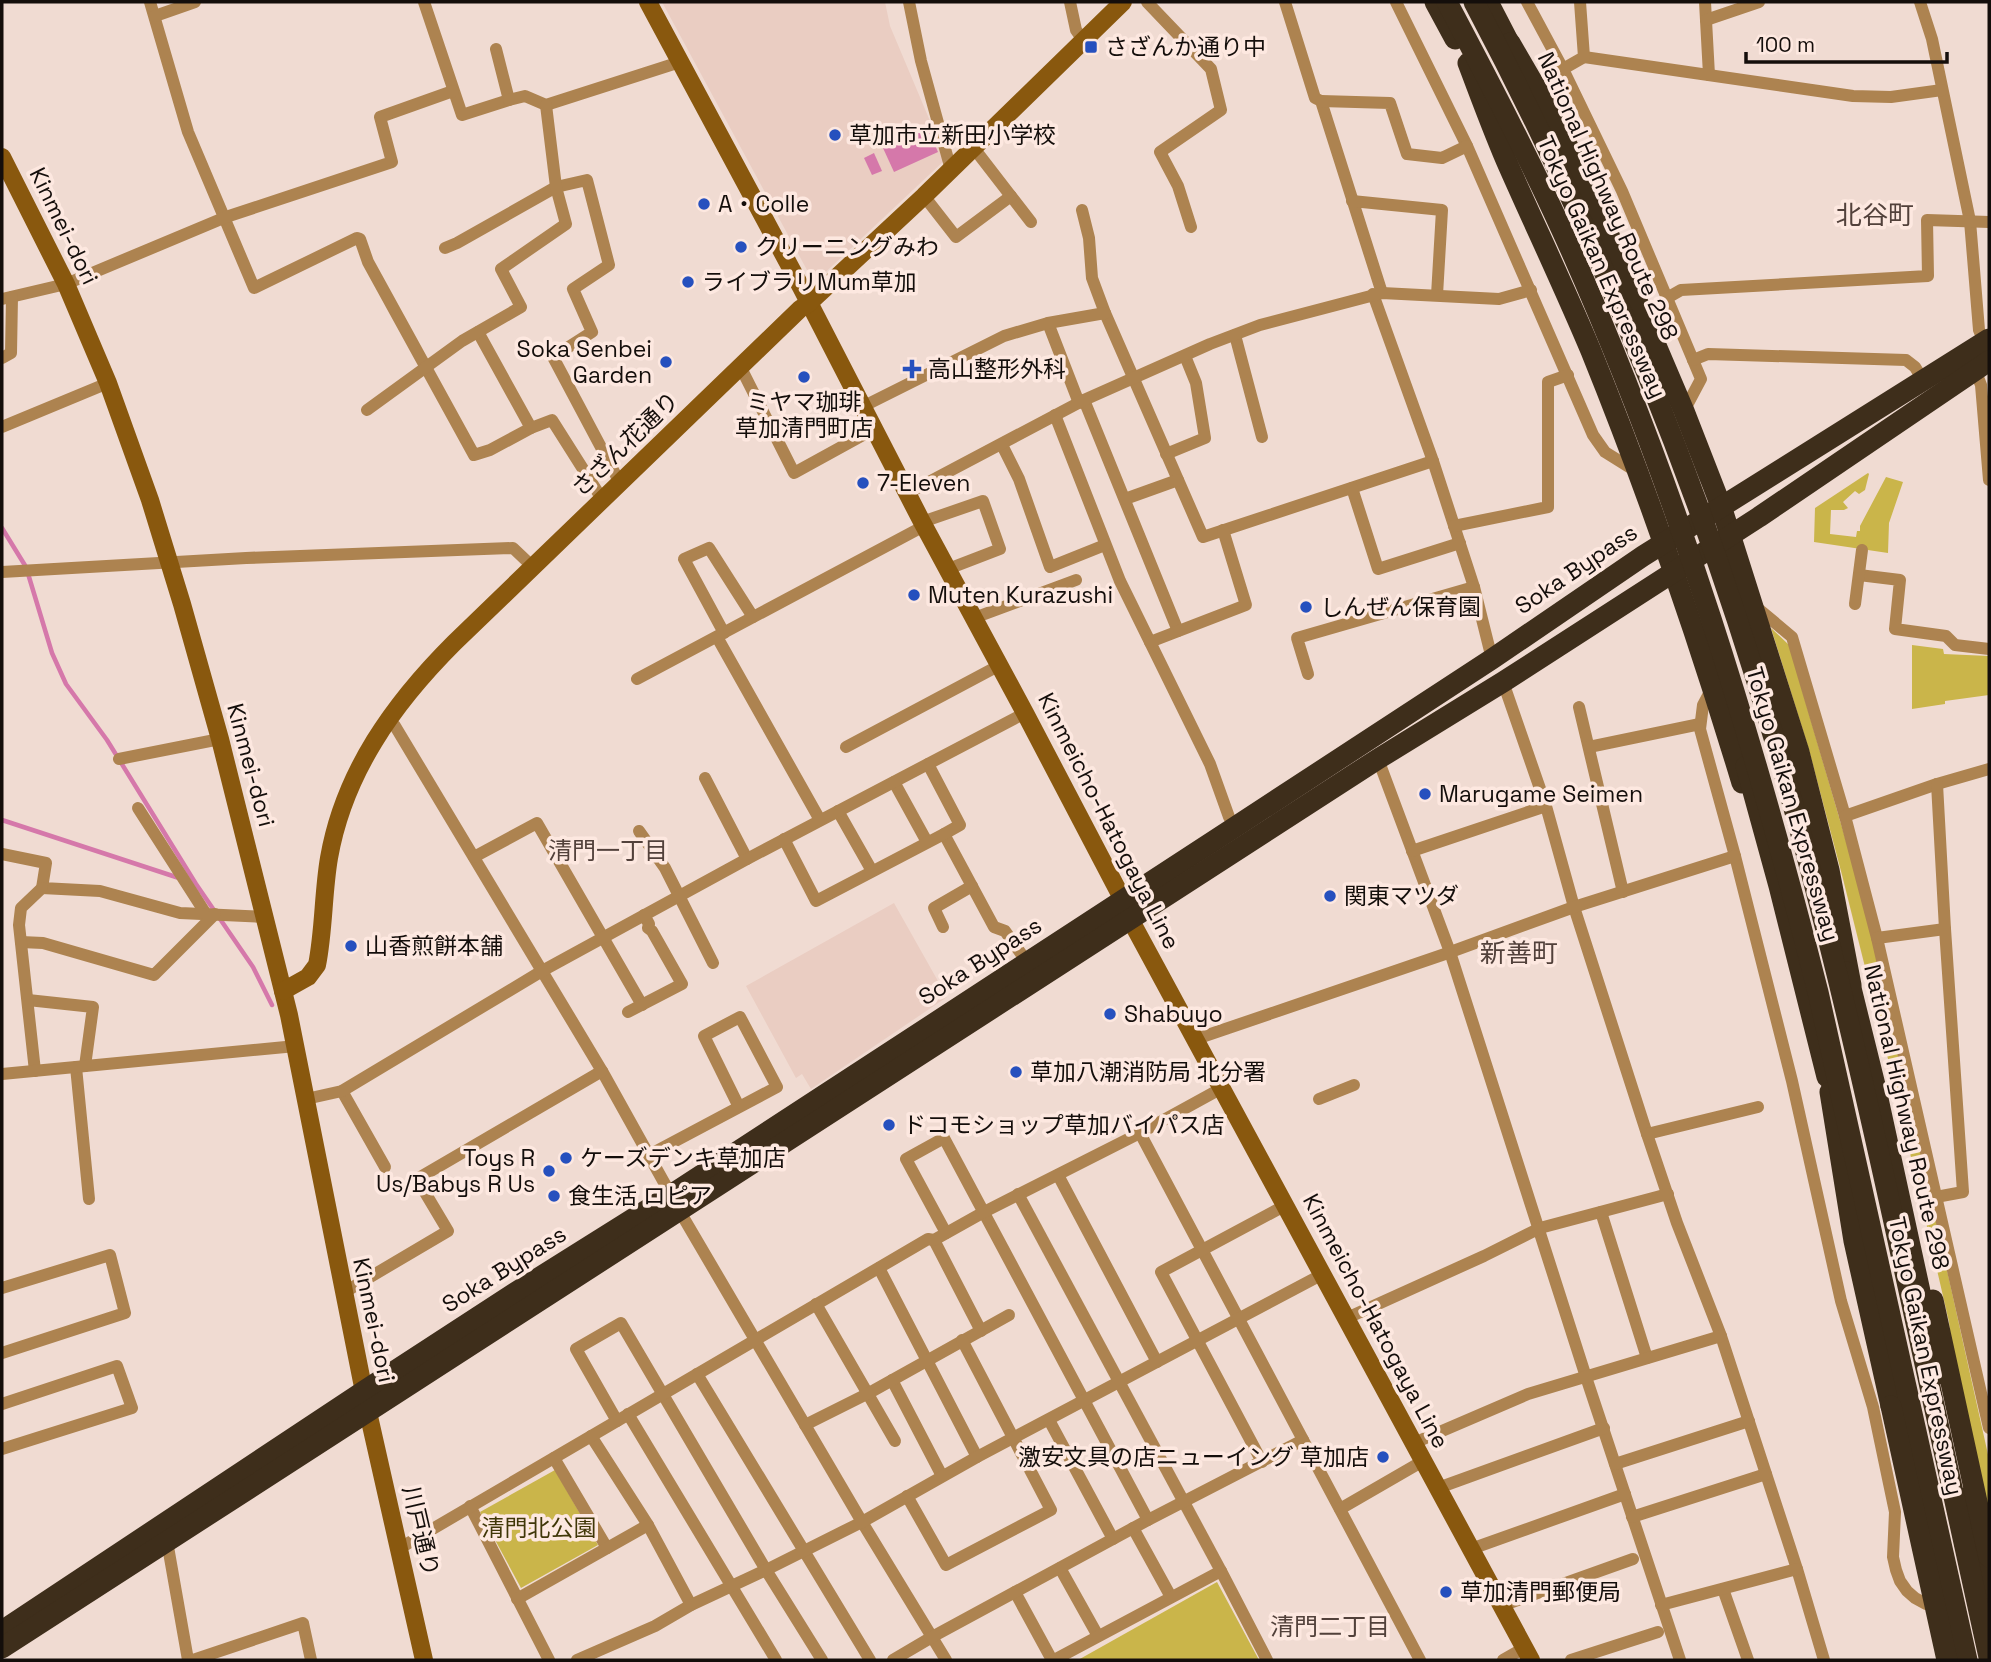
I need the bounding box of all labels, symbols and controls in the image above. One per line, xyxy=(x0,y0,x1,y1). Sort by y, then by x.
scale bar xyxy=(1746,21,1947,65)
text: 100 m xyxy=(1756,31,1815,58)
place label: さざんか通り中 xyxy=(1105,32,1266,62)
marker: さざんか通り中 xyxy=(1083,39,1099,55)
street label: National Highway Route 298 xyxy=(1531,47,1685,345)
place label: 草加市立新田小学校 xyxy=(849,120,1056,150)
marker: 草加市立新田小学校 xyxy=(827,127,843,143)
street label: Tokyo Gaikan Expressway xyxy=(1531,131,1673,403)
street label: Kinmei-dori xyxy=(23,163,105,289)
place label: A・Colle xyxy=(718,189,809,219)
marker: A・Colle xyxy=(696,196,712,212)
district label: 北谷町 xyxy=(1836,198,1914,232)
place label: クリーニングみわ xyxy=(755,232,939,262)
marker: クリーニングみわ xyxy=(733,239,749,255)
place label: ライブラリMum草加 xyxy=(702,267,917,297)
marker: ライブラリMum草加 xyxy=(680,274,696,290)
place label: Soka Senbei Garden xyxy=(517,334,652,390)
marker: Soka Senbei Garden xyxy=(658,354,674,370)
place label: 高山整形外科 xyxy=(928,354,1066,384)
marker: 高山整形外科 xyxy=(902,359,922,379)
marker: ミヤマ珈琲 草加清門町店 xyxy=(796,369,812,385)
street label: さざん花通り xyxy=(565,385,685,503)
place label: ミヤマ珈琲 草加清門町店 xyxy=(735,387,873,443)
place label: 7-Eleven xyxy=(877,468,970,498)
marker: 7-Eleven xyxy=(855,475,871,491)
street label: Soka Bypass xyxy=(1509,517,1643,621)
place label: Muten Kurazushi xyxy=(928,580,1113,610)
marker: Muten Kurazushi xyxy=(906,587,922,603)
place label: しんぜん保育園 xyxy=(1320,592,1481,622)
marker: しんぜん保育園 xyxy=(1298,599,1314,615)
street label: Tokyo Gaikan Expressway xyxy=(1739,663,1847,945)
street label: Kinmeicho-Hatogaya Line xyxy=(1031,688,1187,954)
street label: Kinmei-dori xyxy=(220,700,282,830)
place label: Marugame Seimen xyxy=(1439,779,1643,809)
marker: Marugame Seimen xyxy=(1417,786,1433,802)
district label: 清門一丁目 xyxy=(548,835,668,866)
place label: 関東マツダ xyxy=(1344,881,1459,911)
marker: 関東マツダ xyxy=(1322,888,1338,904)
street label: Soka Bypass xyxy=(913,910,1047,1012)
place label: 山香煎餅本舗 xyxy=(365,931,503,961)
district label: 新善町 xyxy=(1480,936,1558,970)
marker: 山香煎餅本舗 xyxy=(343,938,359,954)
street label: National Highway Route 298 xyxy=(1857,961,1957,1273)
place label: Shabuyo xyxy=(1124,999,1223,1029)
marker: Shabuyo xyxy=(1102,1006,1118,1022)
place label: 草加八潮消防局 北分署 xyxy=(1030,1057,1266,1087)
marker: 草加八潮消防局 北分署 xyxy=(1008,1064,1024,1080)
place label: ドコモショップ草加バイパス店 xyxy=(903,1110,1225,1140)
marker: ドコモショップ草加バイパス店 xyxy=(881,1117,897,1133)
place label: Toys R Us/Babys R Us xyxy=(376,1143,535,1199)
place label: ケーズデンキ草加店 xyxy=(580,1143,786,1173)
marker: ケーズデンキ草加店 xyxy=(558,1150,574,1166)
marker: Toys R Us/Babys R Us xyxy=(541,1163,557,1179)
place label: 食生活 ロピア xyxy=(568,1181,712,1211)
marker: 食生活 ロピア xyxy=(546,1188,562,1204)
street label: Kinmeicho-Hatogaya Line xyxy=(1296,1189,1456,1453)
street label: Tokyo Gaikan Expressway xyxy=(1882,1214,1970,1498)
street label: Soka Bypass xyxy=(436,1219,572,1319)
street label: Kinmei-dori xyxy=(346,1255,402,1385)
place label: 激安文具の店ニューイング 草加店 xyxy=(1018,1442,1369,1472)
marker: 激安文具の店ニューイング 草加店 xyxy=(1375,1449,1391,1465)
street label: 川戸通り xyxy=(396,1483,446,1579)
park label: 清門北公園 xyxy=(482,1513,597,1543)
place label: 草加清門郵便局 xyxy=(1460,1577,1621,1607)
marker: 草加清門郵便局 xyxy=(1438,1584,1454,1600)
district label: 清門二丁目 xyxy=(1270,1611,1390,1642)

